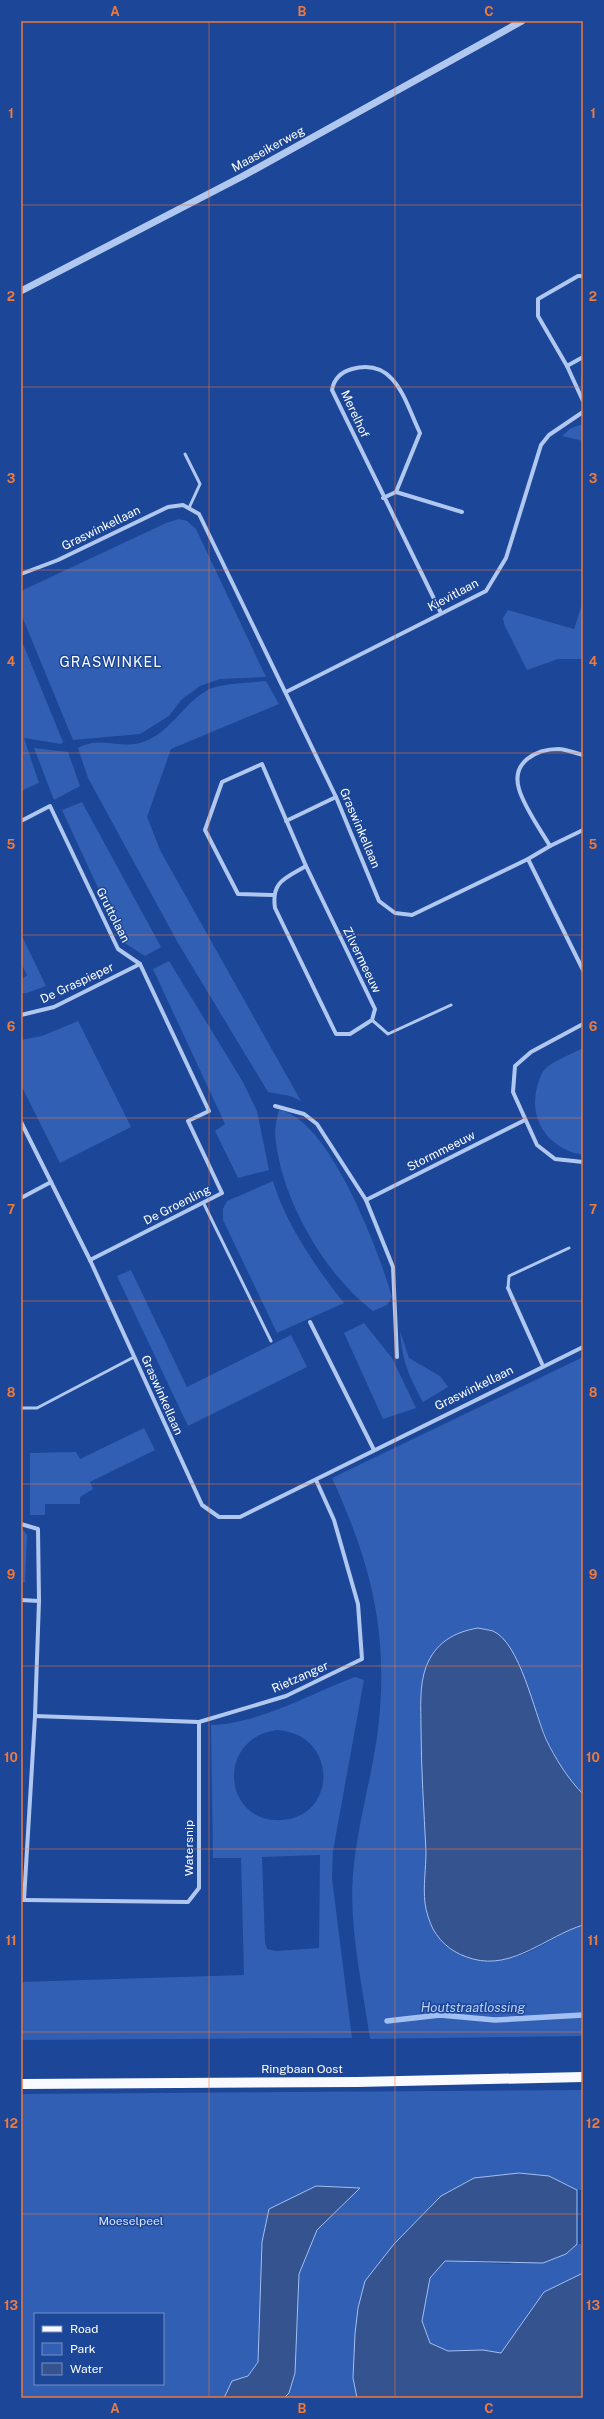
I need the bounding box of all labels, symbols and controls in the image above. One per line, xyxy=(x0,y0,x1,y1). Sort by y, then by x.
text: A xyxy=(110,4,120,19)
text: B xyxy=(298,4,307,19)
text: C xyxy=(484,4,494,19)
text: 1 xyxy=(8,106,14,121)
text: 1 xyxy=(590,106,596,121)
street label: Maaseikerweg xyxy=(229,123,307,175)
text: 2 xyxy=(7,289,15,304)
text: 2 xyxy=(589,289,597,304)
street label: Merelhof xyxy=(338,388,372,440)
text: 3 xyxy=(7,471,16,486)
text: 3 xyxy=(589,471,598,486)
street label: Graswinkellaan xyxy=(59,503,143,553)
street label: Kievitlaan xyxy=(425,576,481,614)
text: 4 xyxy=(7,654,16,669)
district label: GRASWINKEL xyxy=(60,654,162,670)
text: 4 xyxy=(589,654,598,669)
street label: Graswinkellaan xyxy=(337,786,383,870)
text: 5 xyxy=(7,837,16,852)
text: 5 xyxy=(589,837,598,852)
street label: Gruttolaan xyxy=(93,885,133,945)
street label: Zilvermeeuw xyxy=(340,925,384,996)
street label: De Graspieper xyxy=(38,960,116,1006)
text: 6 xyxy=(7,1019,16,1034)
text: 6 xyxy=(589,1019,598,1034)
street label: Stormmeeuw xyxy=(405,1128,478,1174)
street label: De Groenling xyxy=(141,1182,213,1228)
text: 7 xyxy=(7,1202,15,1217)
text: 7 xyxy=(589,1202,597,1217)
street label: Graswinkellaan xyxy=(138,1353,186,1437)
street label: Graswinkellaan xyxy=(432,1363,516,1413)
text: 8 xyxy=(7,1385,16,1400)
text: 8 xyxy=(589,1385,598,1400)
text: 9 xyxy=(7,1567,15,1582)
text: 9 xyxy=(589,1567,597,1582)
street label: Rietzanger xyxy=(270,1658,331,1696)
text: 10 xyxy=(4,1750,18,1765)
text: 10 xyxy=(586,1750,600,1765)
street label: Watersnip xyxy=(182,1820,196,1876)
text: 11 xyxy=(5,1933,17,1948)
text: 11 xyxy=(587,1933,599,1948)
water label: Houtstraatlossing xyxy=(421,2000,525,2015)
street label: Ringbaan Oost xyxy=(261,2062,343,2076)
text: 12 xyxy=(4,2116,18,2131)
text: 12 xyxy=(586,2116,600,2131)
park label: Moeselpeel xyxy=(99,2214,164,2228)
text: 13 xyxy=(4,2298,18,2313)
text: 13 xyxy=(586,2298,600,2313)
legend xyxy=(34,2313,164,2385)
text: Road xyxy=(70,2322,98,2336)
text: Park xyxy=(70,2342,96,2356)
text: Water xyxy=(70,2362,104,2376)
text: A xyxy=(110,2401,120,2416)
text: B xyxy=(298,2401,307,2416)
text: C xyxy=(484,2401,494,2416)

